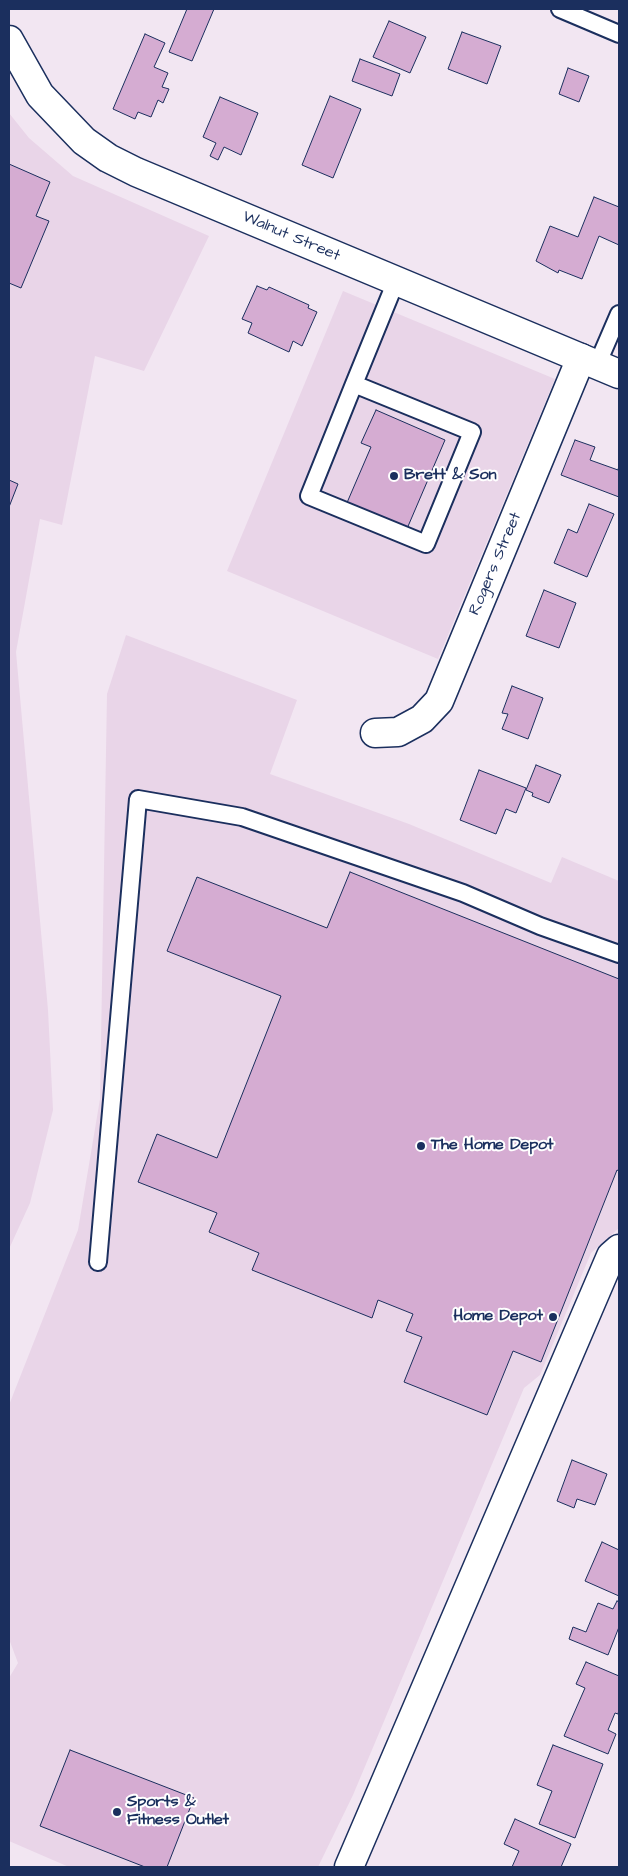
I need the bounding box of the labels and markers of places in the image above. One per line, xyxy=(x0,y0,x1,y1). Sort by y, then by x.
place label: Brett & Son xyxy=(404,466,497,486)
marker: Brett & Son xyxy=(388,470,400,482)
place label: The Home Depot xyxy=(431,1136,554,1156)
marker: The Home Depot xyxy=(415,1140,427,1152)
place label: Home Depot xyxy=(453,1307,543,1327)
marker: Home Depot xyxy=(547,1311,559,1323)
place label: Sports & Fitness Outlet xyxy=(127,1793,229,1831)
marker: Sports & Fitness Outlet xyxy=(111,1806,123,1818)

